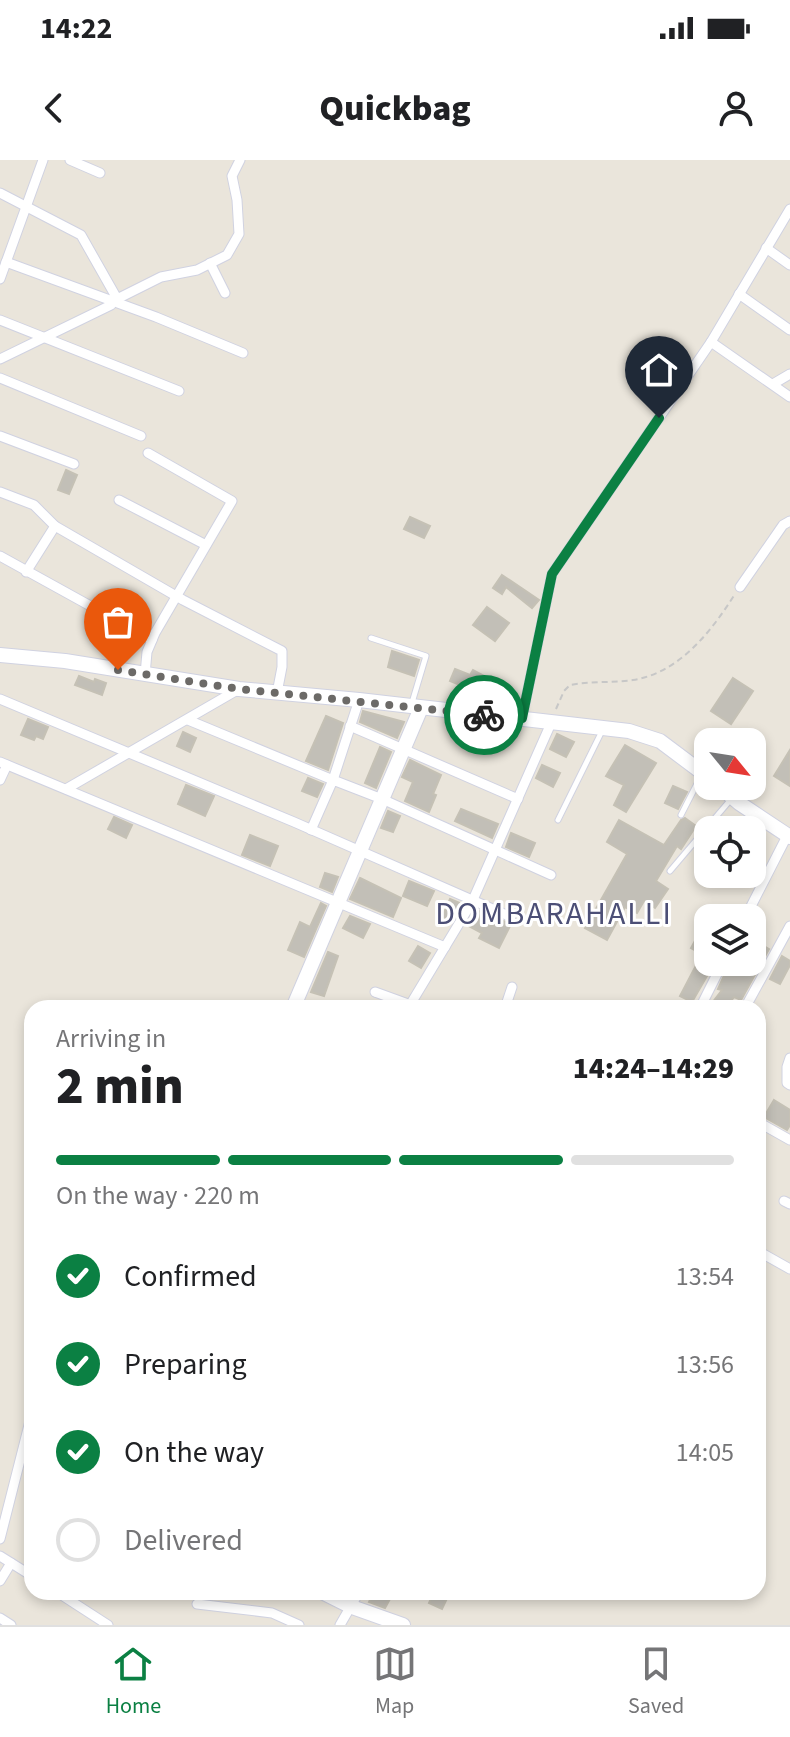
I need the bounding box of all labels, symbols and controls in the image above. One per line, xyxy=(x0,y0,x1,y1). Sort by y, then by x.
text: 14:22 xyxy=(40,7,112,50)
text: Quickbag xyxy=(319,83,471,134)
icon: back xyxy=(32,86,76,130)
icon: person xyxy=(714,86,758,130)
pin xyxy=(625,336,693,418)
icon: home xyxy=(637,348,681,392)
pin xyxy=(84,588,152,670)
icon: bag xyxy=(96,600,140,644)
courier xyxy=(444,675,524,755)
icon: bike xyxy=(462,693,506,737)
north arrow xyxy=(694,728,766,800)
map controls xyxy=(694,728,766,976)
button: locate xyxy=(694,816,766,888)
district label: DOMBARAHALLI xyxy=(435,891,673,937)
button: layers xyxy=(694,904,766,976)
text: Arriving in xyxy=(56,1020,166,1057)
text: 14:24–14:29 xyxy=(573,1047,734,1090)
text: 2 min xyxy=(56,1050,184,1124)
text: On the way · 220 m xyxy=(56,1177,260,1214)
icon: check xyxy=(56,1254,100,1298)
text: Confirmed xyxy=(124,1255,257,1298)
text: 13:54 xyxy=(676,1258,734,1295)
icon: check xyxy=(56,1342,100,1386)
text: Preparing xyxy=(124,1343,247,1386)
text: 13:56 xyxy=(676,1346,734,1383)
icon: check xyxy=(56,1430,100,1474)
text: On the way xyxy=(124,1431,264,1474)
text: 14:05 xyxy=(676,1434,734,1471)
text: Delivered xyxy=(124,1519,243,1562)
tab: Home xyxy=(106,1642,161,1722)
tab: Map xyxy=(373,1642,417,1722)
tab: Saved xyxy=(628,1642,684,1722)

